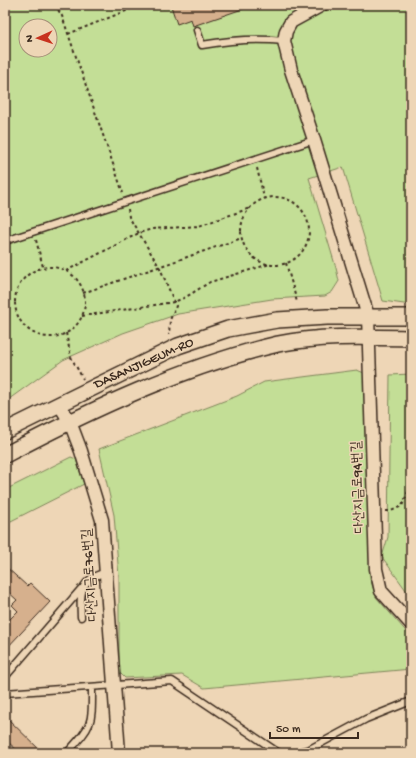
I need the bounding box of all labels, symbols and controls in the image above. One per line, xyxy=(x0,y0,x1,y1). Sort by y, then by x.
north arrow xyxy=(18,18,58,58)
text: N xyxy=(24,35,36,42)
street label: DASANJIGEUM-RO xyxy=(90,334,197,394)
street label: 다산지금로94번길 xyxy=(349,440,369,534)
street label: 다산지금로76번길 xyxy=(79,527,103,622)
scale bar xyxy=(270,714,358,740)
text: 50 m xyxy=(276,723,301,737)

